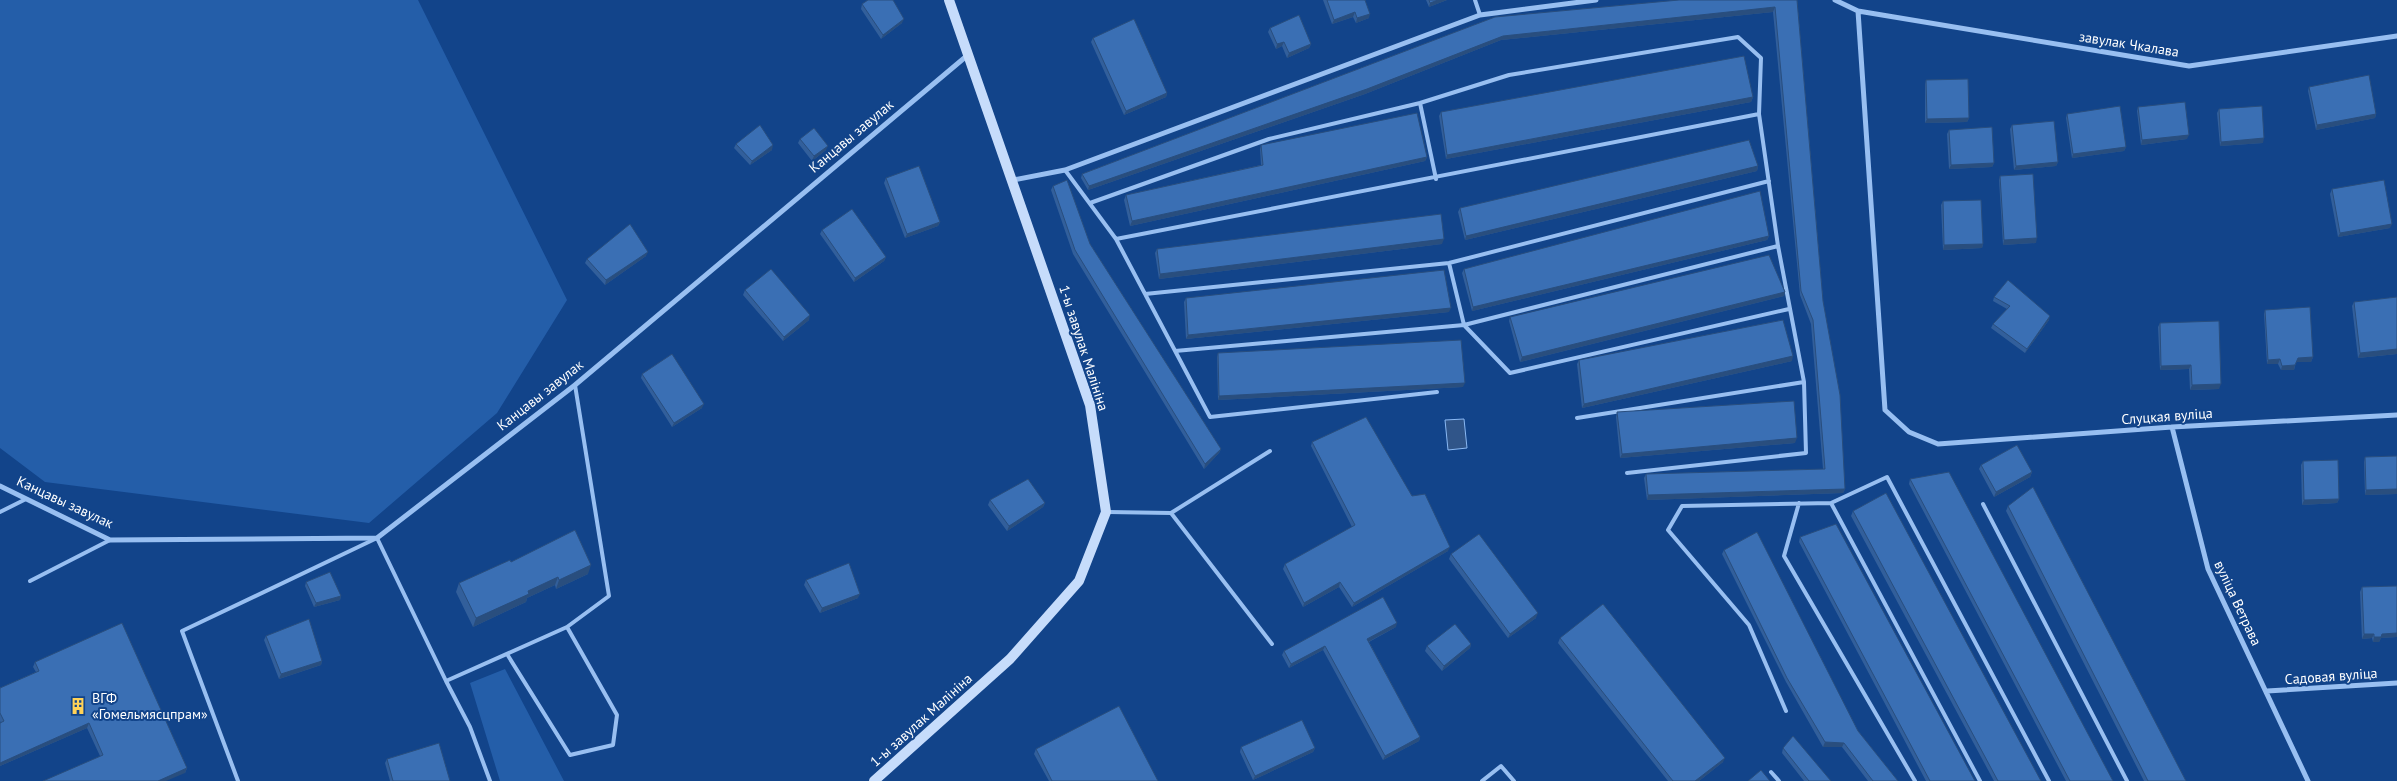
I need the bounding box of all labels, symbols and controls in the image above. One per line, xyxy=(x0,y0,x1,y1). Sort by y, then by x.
street label: завулак Чкалава xyxy=(2078,27,2180,61)
street label: Канцавы завулак xyxy=(805,95,897,177)
street label: 1-ы завулак Малініна xyxy=(1055,283,1113,413)
street label: Канцавы завулак xyxy=(493,355,587,434)
street label: Слуцкая вуліца xyxy=(2121,404,2213,428)
street label: Канцавы завулак xyxy=(14,472,117,532)
street label: вуліца Ветрава xyxy=(2210,558,2266,648)
street label: Садовая вуліца xyxy=(2284,664,2378,688)
street label: 1-ы завулак Малініна xyxy=(866,669,976,771)
place label: ВГФ «Гомельмясцпрам» xyxy=(92,689,208,723)
building icon: ВГФ «Гомельмясцпрам» xyxy=(68,696,88,716)

